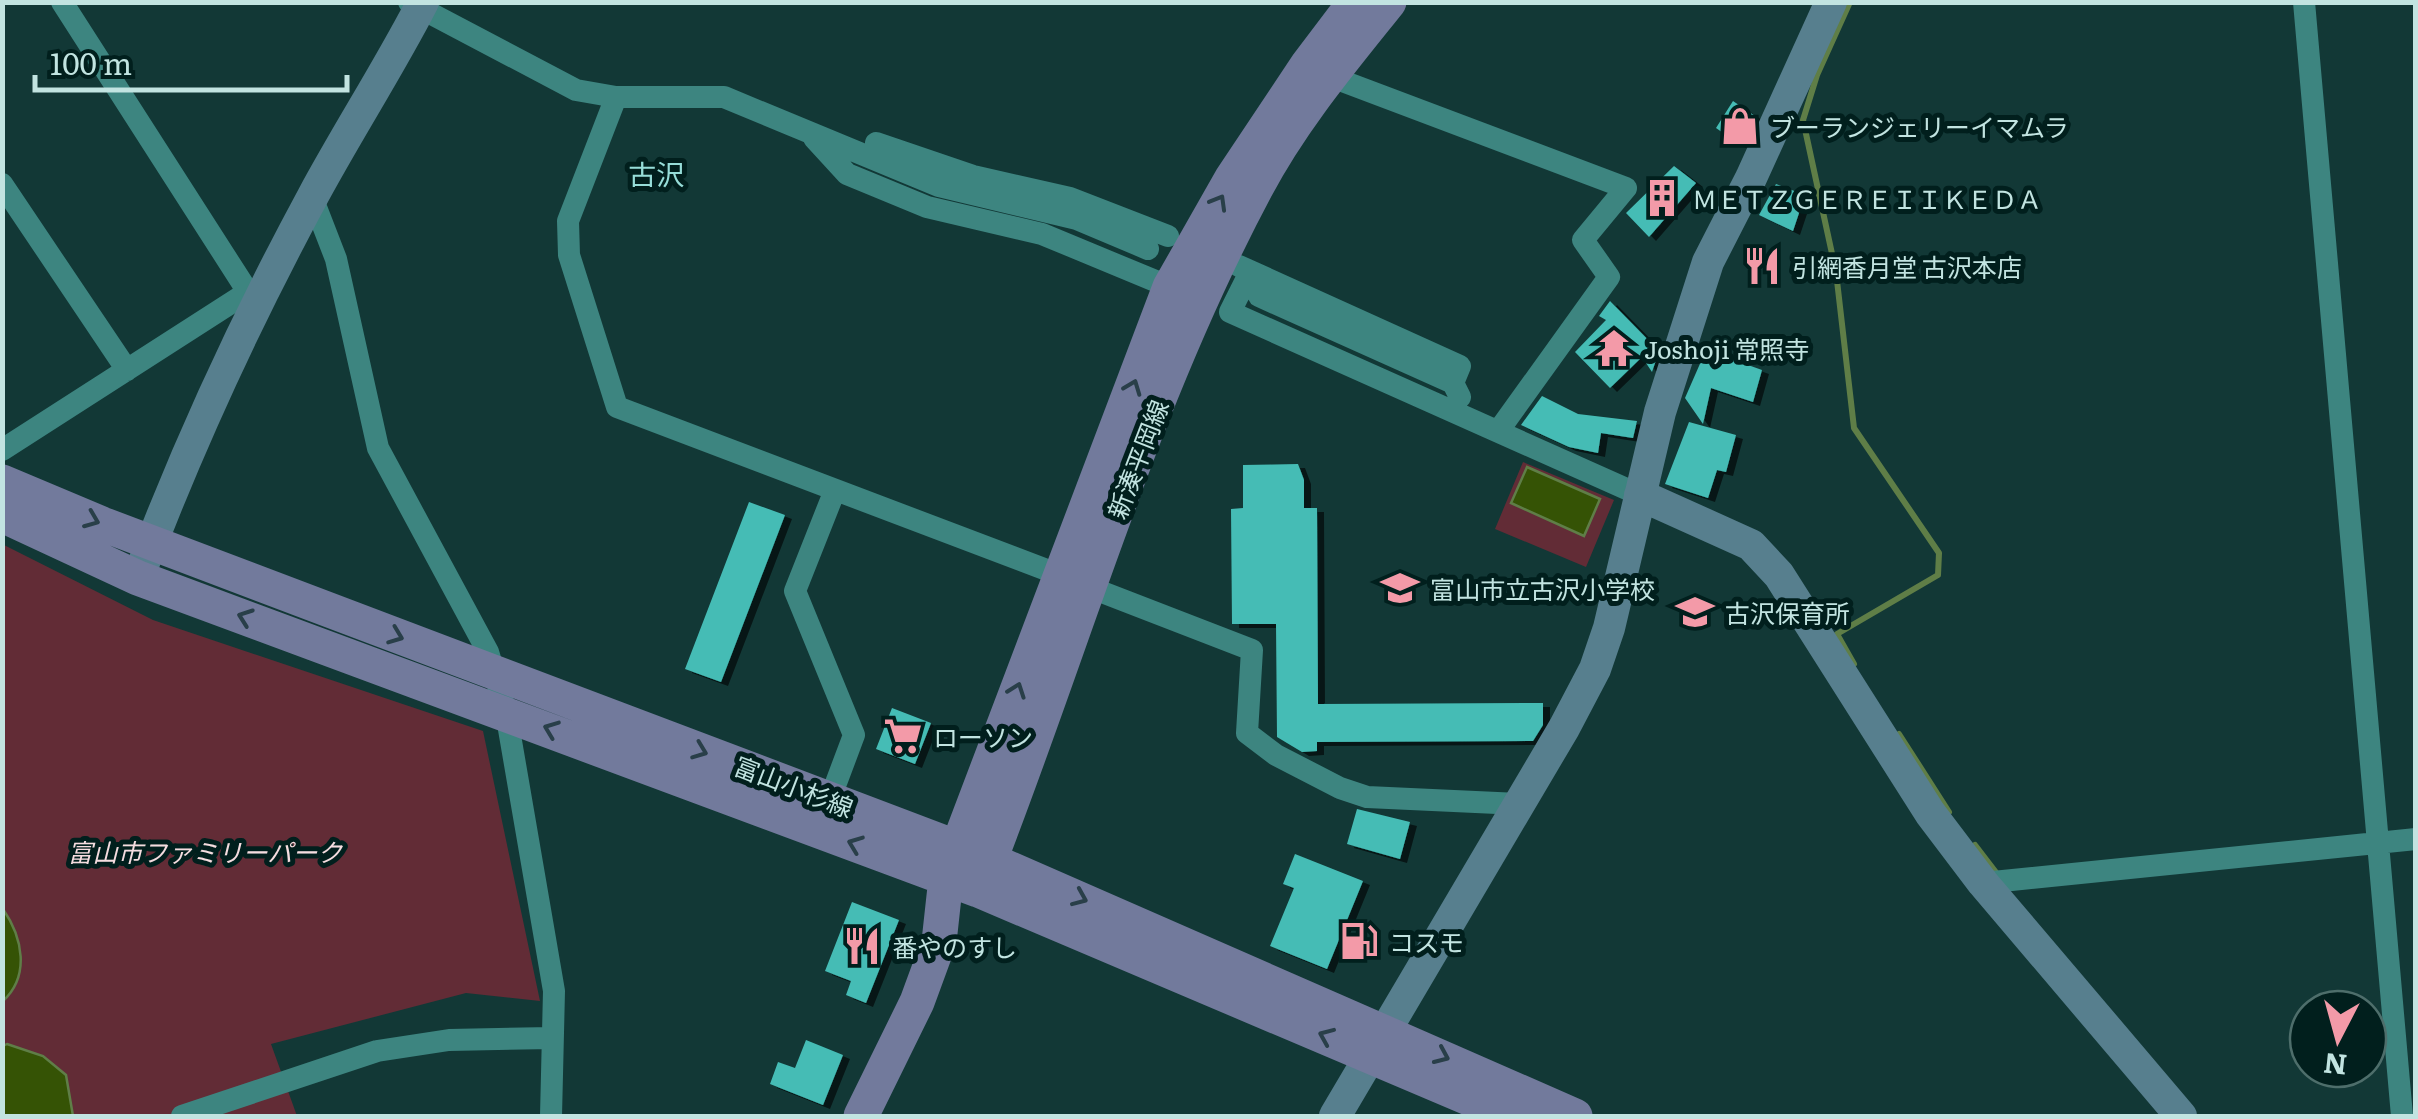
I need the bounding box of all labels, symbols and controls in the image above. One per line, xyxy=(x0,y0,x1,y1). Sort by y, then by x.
scale bar xyxy=(35,30,348,92)
text: 100 m xyxy=(50,40,132,84)
shop icon: ブーランジェリーイマムラ xyxy=(1719,105,1761,147)
place label: ブーランジェリーイマムラ xyxy=(1770,108,2069,145)
district label: 古沢 xyxy=(628,152,684,194)
building icon: ＭＥＴＺＧＥＲＥＩＩＫＥＤＡ xyxy=(1641,177,1683,219)
place label: ＭＥＴＺＧＥＲＥＩＩＫＥＤＡ xyxy=(1692,180,2042,217)
one-way arrow xyxy=(1206,195,1226,213)
restaurant icon: 引網香月堂 古沢本店 xyxy=(1741,245,1783,287)
place label: 引網香月堂 古沢本店 xyxy=(1792,248,2022,285)
temple icon: Joshoji 常照寺 xyxy=(1593,327,1635,369)
place label: Joshoji 常照寺 xyxy=(1644,330,1810,367)
one-way arrow xyxy=(1121,379,1141,396)
street label: 新湊平岡線 xyxy=(1097,394,1177,524)
one-way arrow xyxy=(82,508,100,528)
school or university icon: 富山市立古沢小学校 xyxy=(1379,567,1421,609)
place label: 富山市立古沢小学校 xyxy=(1430,570,1655,607)
school or university icon: 古沢保育所 xyxy=(1674,591,1716,633)
place label: 古沢保育所 xyxy=(1725,594,1850,631)
one-way arrow xyxy=(238,608,255,629)
one-way arrow xyxy=(386,624,404,644)
one-way arrow xyxy=(1005,683,1026,700)
supermarket icon: ローソン xyxy=(882,715,924,757)
place label: ローソン xyxy=(933,718,1033,755)
one-way arrow xyxy=(543,720,560,741)
one-way arrow xyxy=(690,739,708,759)
street label: 富山小杉線 xyxy=(729,746,859,826)
park label: 富山市ファミリーパーク xyxy=(68,833,343,870)
one-way arrow xyxy=(847,835,864,855)
one-way arrow xyxy=(1070,886,1088,906)
fuel station icon: コスモ xyxy=(1338,920,1380,962)
place label: コスモ xyxy=(1389,923,1464,960)
restaurant icon: 番やのすし xyxy=(841,925,883,967)
place label: 番やのすし xyxy=(892,928,1017,965)
north arrow xyxy=(2288,989,2388,1089)
one-way arrow xyxy=(1318,1027,1335,1047)
one-way arrow xyxy=(1432,1044,1450,1064)
text: N xyxy=(2321,1044,2349,1088)

